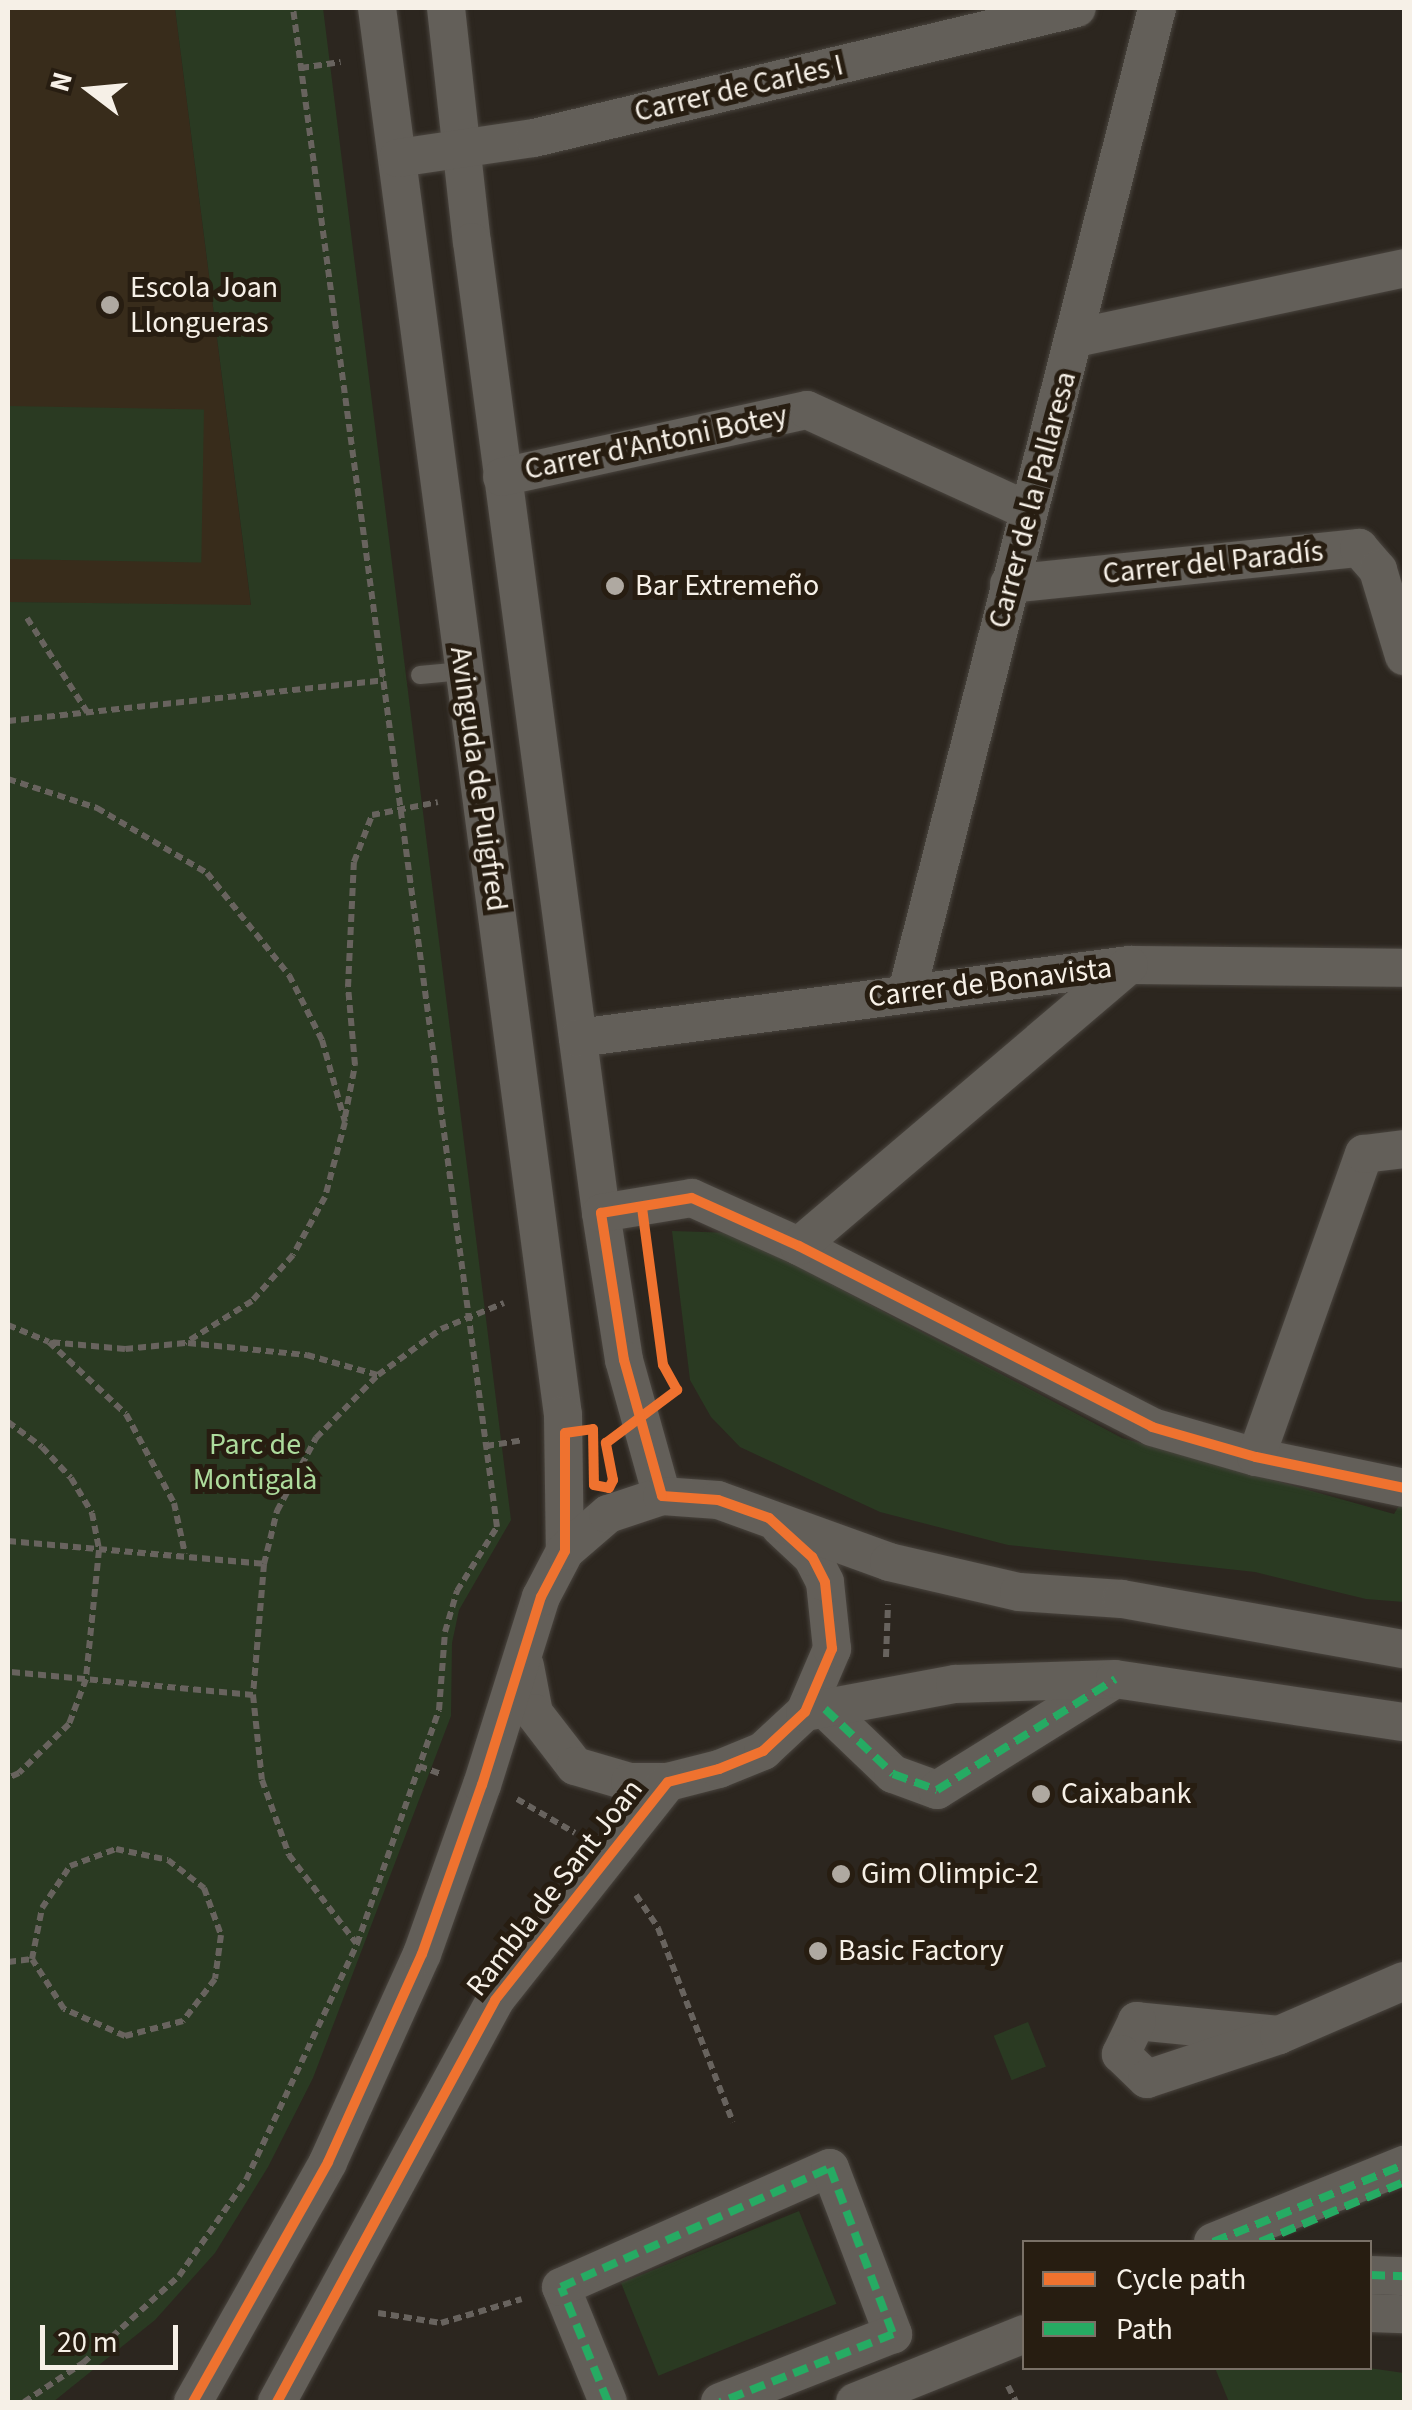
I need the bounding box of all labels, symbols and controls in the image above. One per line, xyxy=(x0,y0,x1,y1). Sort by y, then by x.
north arrow xyxy=(40,40,140,140)
street label: Carrer de Carles I xyxy=(631,47,847,131)
text: N xyxy=(39,67,83,96)
place label: Escola Joan Llongueras xyxy=(130,270,278,340)
marker: Escola Joan Llongueras xyxy=(99,294,121,316)
street label: Carrer de la Pallaresa xyxy=(981,368,1085,632)
street label: Carrer d'Antoni Botey xyxy=(522,398,790,488)
street label: Carrer del Paradís xyxy=(1101,534,1325,592)
place label: Bar Extremeño xyxy=(635,568,819,604)
marker: Bar Extremeño xyxy=(604,575,626,597)
street label: Avinguda de Puigfred xyxy=(442,644,514,914)
street label: Carrer de Bonavista xyxy=(866,950,1114,1016)
park label: Parc de Montigalà xyxy=(193,1427,317,1498)
street label: Rambla de Sant Joan xyxy=(459,1772,651,2004)
place label: Caixabank xyxy=(1061,1776,1191,1812)
marker: Caixabank xyxy=(1030,1783,1052,1805)
place label: Gim Olimpic-2 xyxy=(861,1856,1039,1892)
marker: Gim Olimpic-2 xyxy=(830,1863,852,1885)
place label: Basic Factory xyxy=(838,1933,1004,1969)
marker: Basic Factory xyxy=(807,1940,829,1962)
legend xyxy=(1022,2240,1372,2370)
text: Cycle path xyxy=(1116,2258,1246,2301)
scale bar xyxy=(45,2305,182,2367)
text: Path xyxy=(1116,2308,1173,2351)
text: 20 m xyxy=(57,2321,118,2364)

